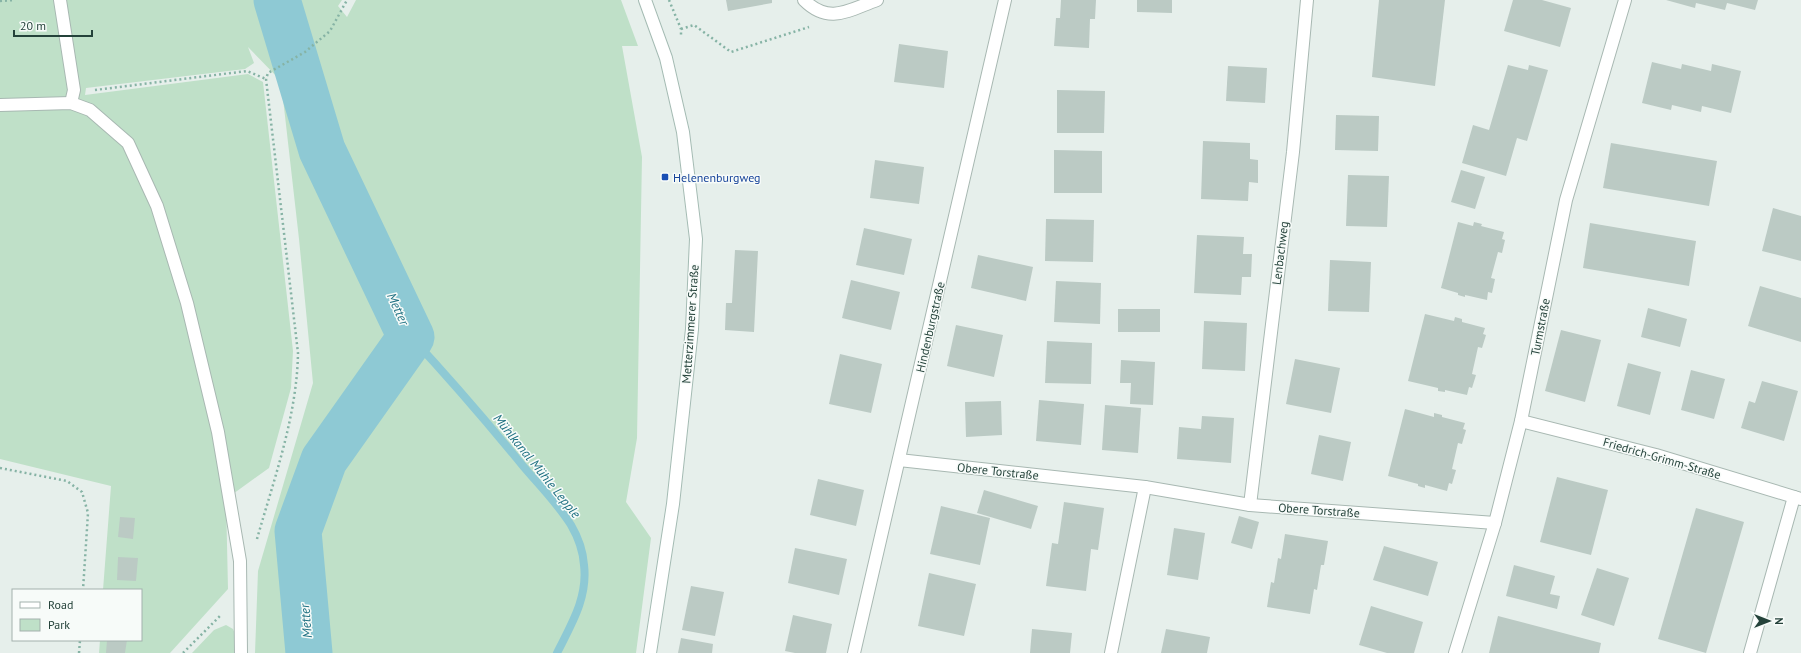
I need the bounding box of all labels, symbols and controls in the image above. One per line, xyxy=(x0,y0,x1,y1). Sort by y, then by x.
scale bar xyxy=(14,12,92,38)
text: 20 m xyxy=(20,18,46,33)
place label: Helenenburgweg xyxy=(673,170,761,185)
marker: Helenenburgweg xyxy=(660,172,670,182)
street label: Lenbachweg xyxy=(1269,220,1291,286)
street label: Metterzimmerer Straße xyxy=(678,264,702,384)
street label: Hindenburgstraße xyxy=(912,280,948,374)
water label: Metter xyxy=(383,290,413,329)
street label: Turmstraße xyxy=(1527,297,1553,357)
water label: Mühlkanal Mühle Lepple xyxy=(490,410,584,522)
street label: Friedrich-Grimm-Straße xyxy=(1601,434,1723,482)
street label: Obere Torstraße xyxy=(957,459,1039,483)
street label: Obere Torstraße xyxy=(1278,500,1360,520)
legend xyxy=(12,589,142,641)
text: Road xyxy=(48,597,73,612)
north arrow xyxy=(1749,601,1789,641)
water label: Metter xyxy=(296,602,316,639)
text: Park xyxy=(48,617,70,632)
text: N xyxy=(1772,617,1786,625)

